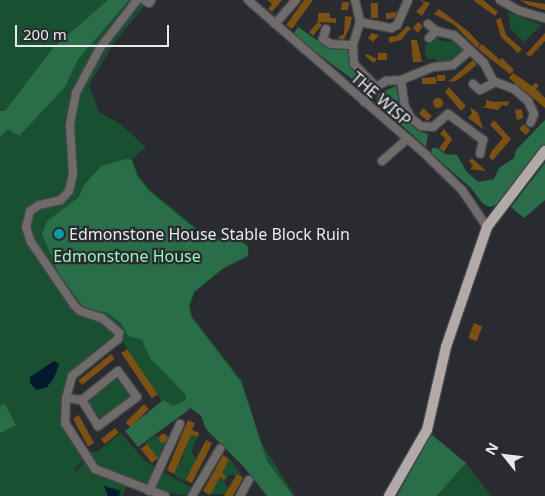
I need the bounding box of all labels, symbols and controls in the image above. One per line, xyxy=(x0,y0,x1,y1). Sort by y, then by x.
scale bar xyxy=(18,15,171,47)
text: 200 m xyxy=(23,24,67,44)
street label: THE WISP xyxy=(347,68,415,130)
place label: Edmonstone House Stable Block Ruin xyxy=(69,224,350,244)
marker: Edmonstone House Stable Block Ruin xyxy=(53,228,65,240)
park label: Edmonstone House xyxy=(53,246,201,266)
north arrow xyxy=(480,431,530,481)
text: N xyxy=(480,439,503,458)

